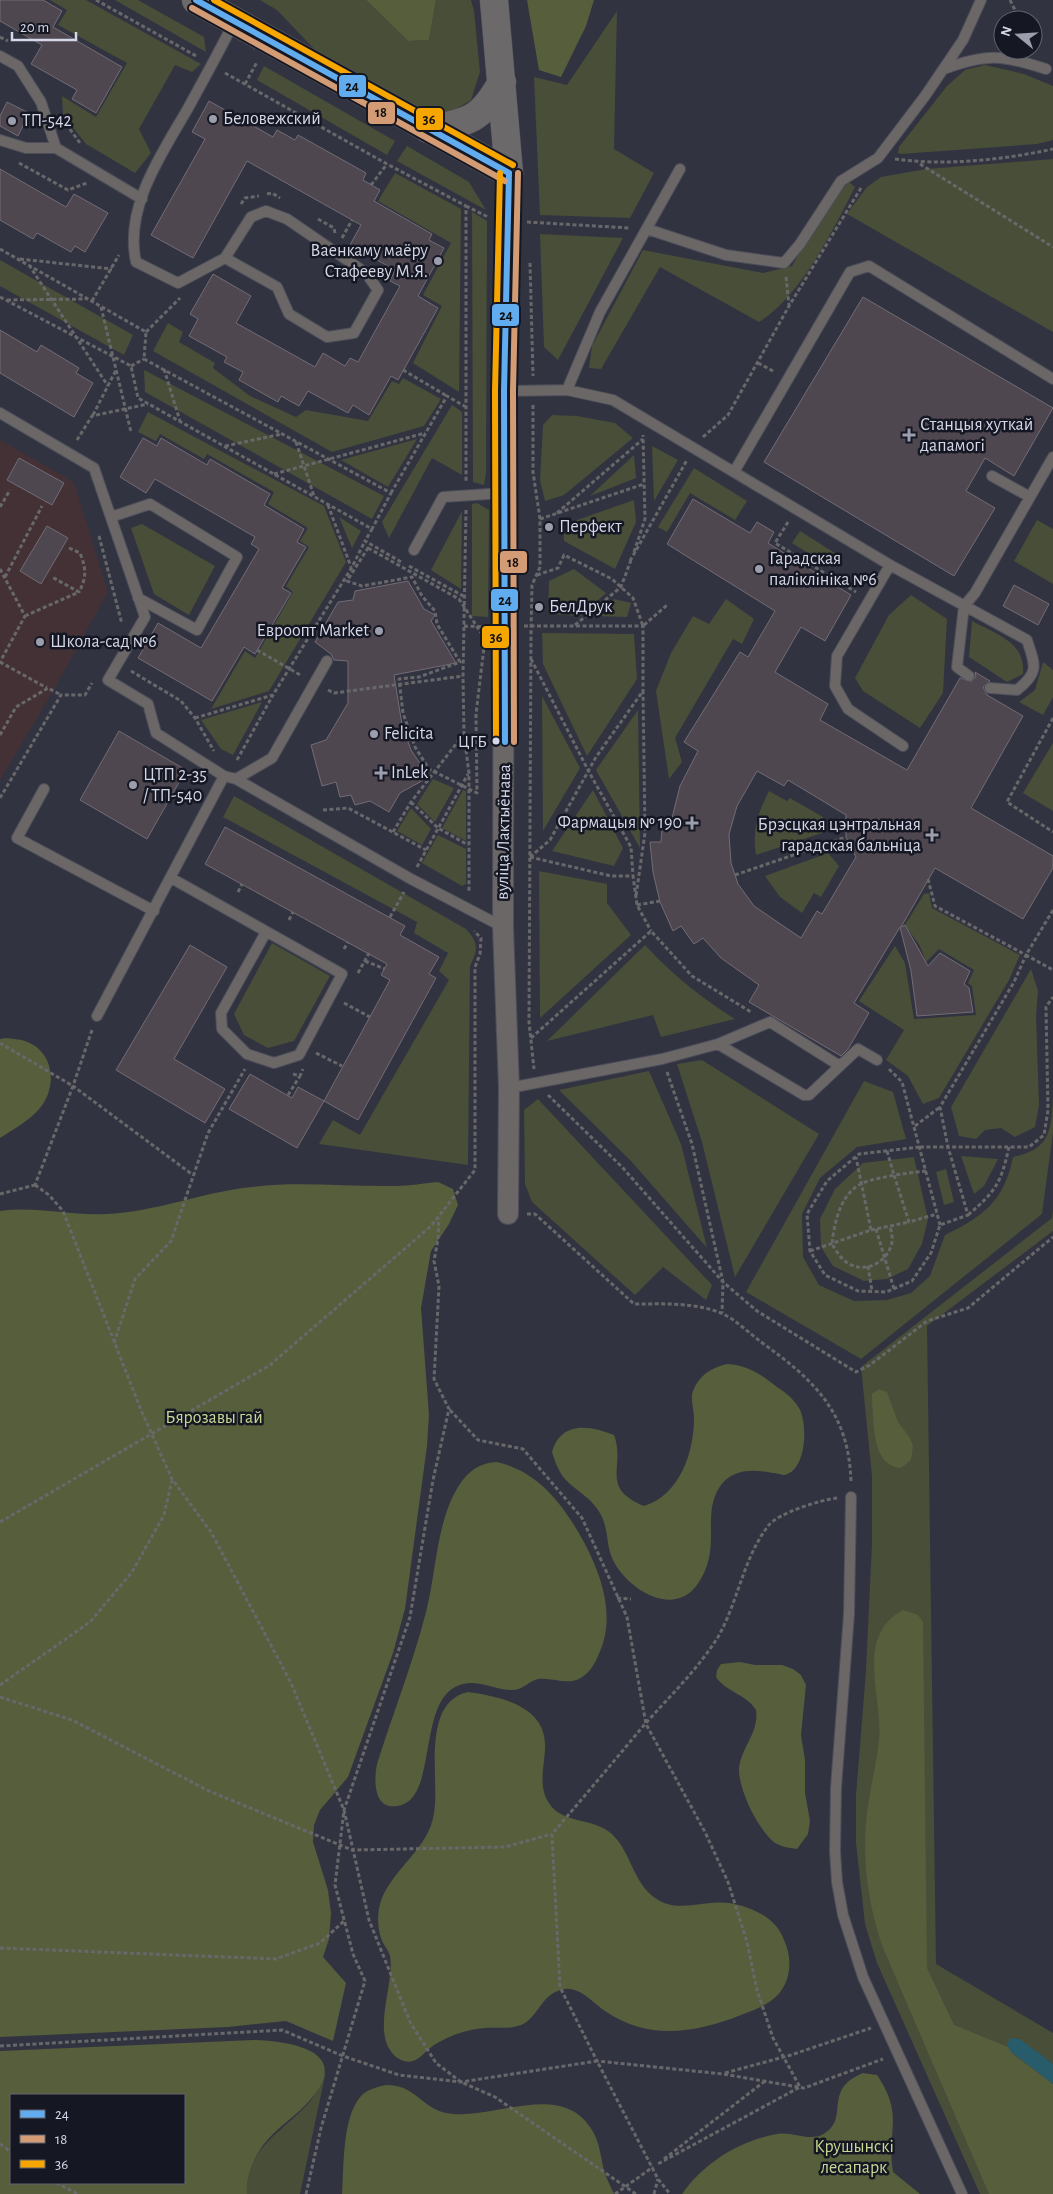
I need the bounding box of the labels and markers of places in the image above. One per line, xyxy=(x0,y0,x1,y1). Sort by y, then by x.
place label: Беловежский xyxy=(223,110,321,128)
place label: ТП-542 xyxy=(22,112,72,130)
marker: Беловежский xyxy=(207,113,219,125)
marker: ТП-542 xyxy=(6,115,18,127)
place label: Ваенкаму маёру Стафееву М.Я. xyxy=(310,242,428,281)
marker: Ваенкаму маёру Стафееву М.Я. xyxy=(432,255,444,267)
place label: Станцыя хуткай дапамогі xyxy=(920,416,1033,455)
marker: Станцыя хуткай дапамогі xyxy=(902,428,916,442)
place label: Перфект xyxy=(559,518,622,536)
marker: Перфект xyxy=(543,521,555,533)
place label: Гарадская паліклініка №6 xyxy=(769,550,877,589)
marker: Гарадская паліклініка №6 xyxy=(753,563,765,575)
place label: БелДрук xyxy=(549,598,613,616)
marker: БелДрук xyxy=(533,601,545,613)
place label: Евроопт Market xyxy=(256,622,369,640)
marker: Евроопт Market xyxy=(373,625,385,637)
place label: Школа-сад №6 xyxy=(50,633,157,651)
marker: Школа-сад №6 xyxy=(34,636,46,648)
place label: Felicita xyxy=(384,725,434,743)
marker: Felicita xyxy=(368,728,380,740)
place label: ЦГБ xyxy=(458,733,487,750)
marker: ЦГБ xyxy=(491,736,501,746)
place label: InLek xyxy=(391,764,429,782)
place label: ЦТП 2-35 / ТП-540 xyxy=(143,766,207,805)
marker: InLek xyxy=(375,767,387,779)
marker: ЦТП 2-35 / ТП-540 xyxy=(127,779,139,791)
place label: Фармацыя № 190 xyxy=(558,814,682,832)
place label: Брэсцкая цэнтральная гарадская бальніца xyxy=(758,816,921,855)
marker: Фармацыя № 190 xyxy=(686,817,698,829)
marker: Брэсцкая цэнтральная гарадская бальніца xyxy=(925,828,939,842)

